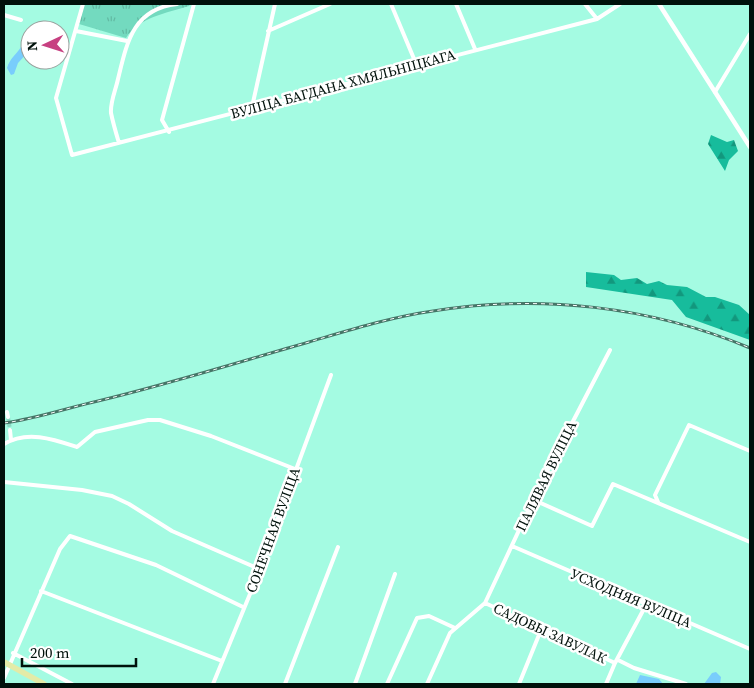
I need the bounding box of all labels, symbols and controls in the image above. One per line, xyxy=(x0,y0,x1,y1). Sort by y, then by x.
north arrow xyxy=(20,20,70,70)
text: N xyxy=(22,40,42,52)
street label: ВУЛІЦА БАГДАНА ХМЯЛЬНІЦКАГА xyxy=(228,44,458,124)
street label: ПАЛЯВАЯ ВУЛІЦА xyxy=(511,417,582,535)
street label: СОНЕЧНАЯ ВУЛІЦА xyxy=(241,464,305,595)
street label: УСХОДНЯЯ ВУЛІЦА xyxy=(567,563,695,633)
street label: САДОВЫ ЗАВУЛАК xyxy=(490,598,611,668)
scale bar xyxy=(22,636,136,668)
text: 200 m xyxy=(30,642,70,663)

